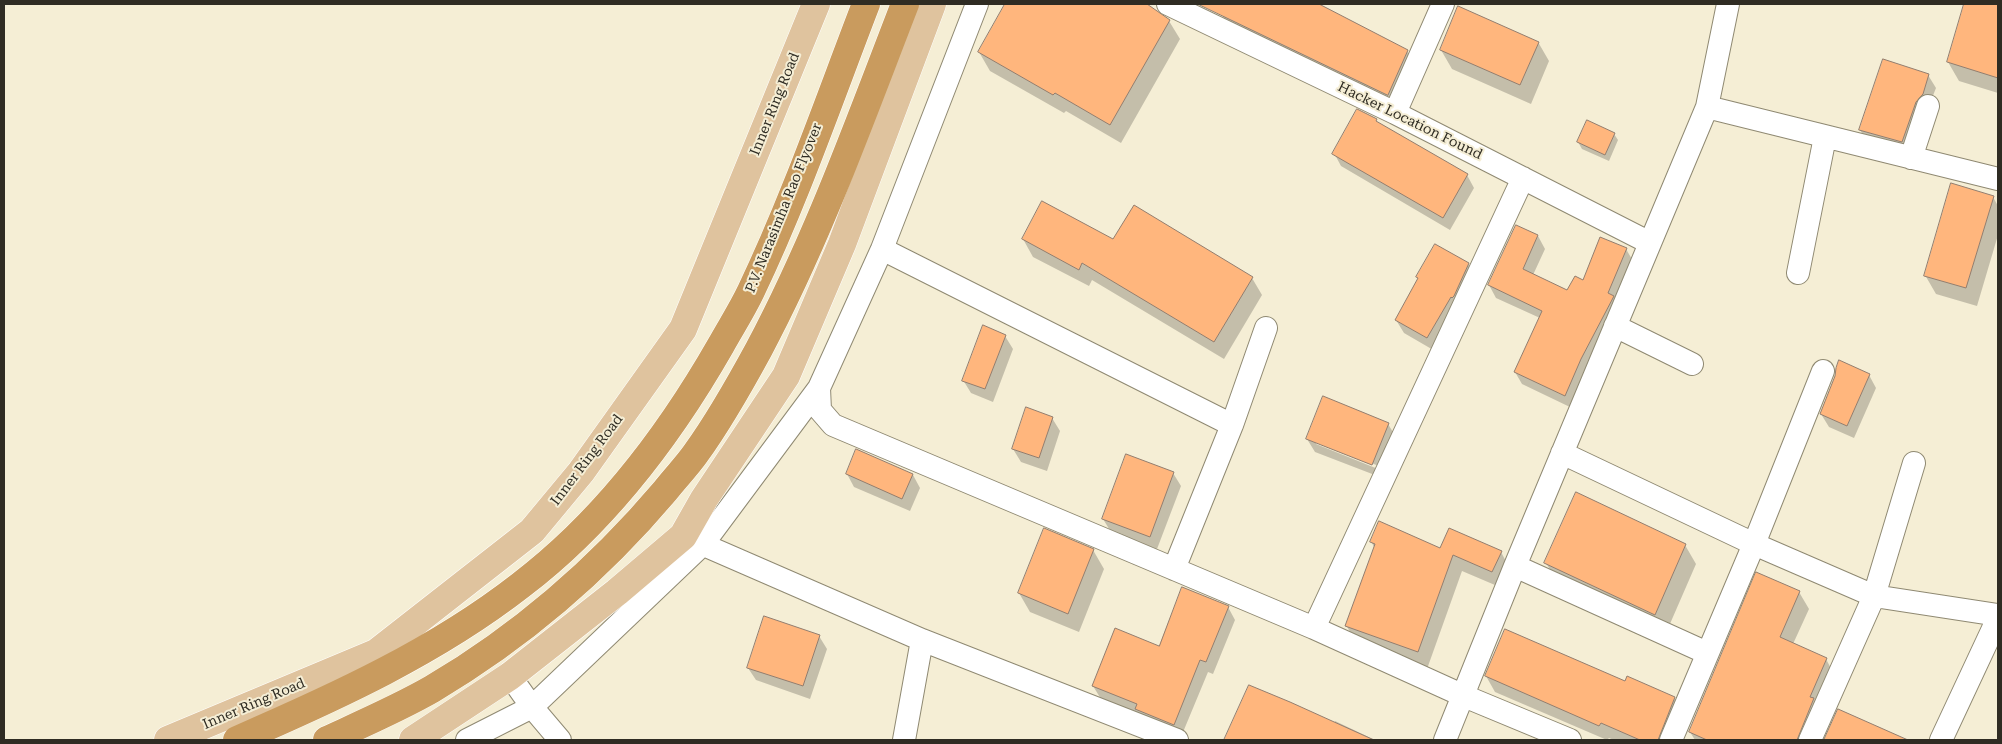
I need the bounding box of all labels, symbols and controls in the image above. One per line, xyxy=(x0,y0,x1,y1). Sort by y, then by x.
street label: Inner Ring Road xyxy=(747,50,803,158)
street label: Hacker Location Found xyxy=(1335,79,1485,163)
street label: P.V. Narasimha Rao Flyover xyxy=(742,121,826,295)
street label: Inner Ring Road xyxy=(547,411,627,509)
street label: Inner Ring Road xyxy=(200,675,308,733)

